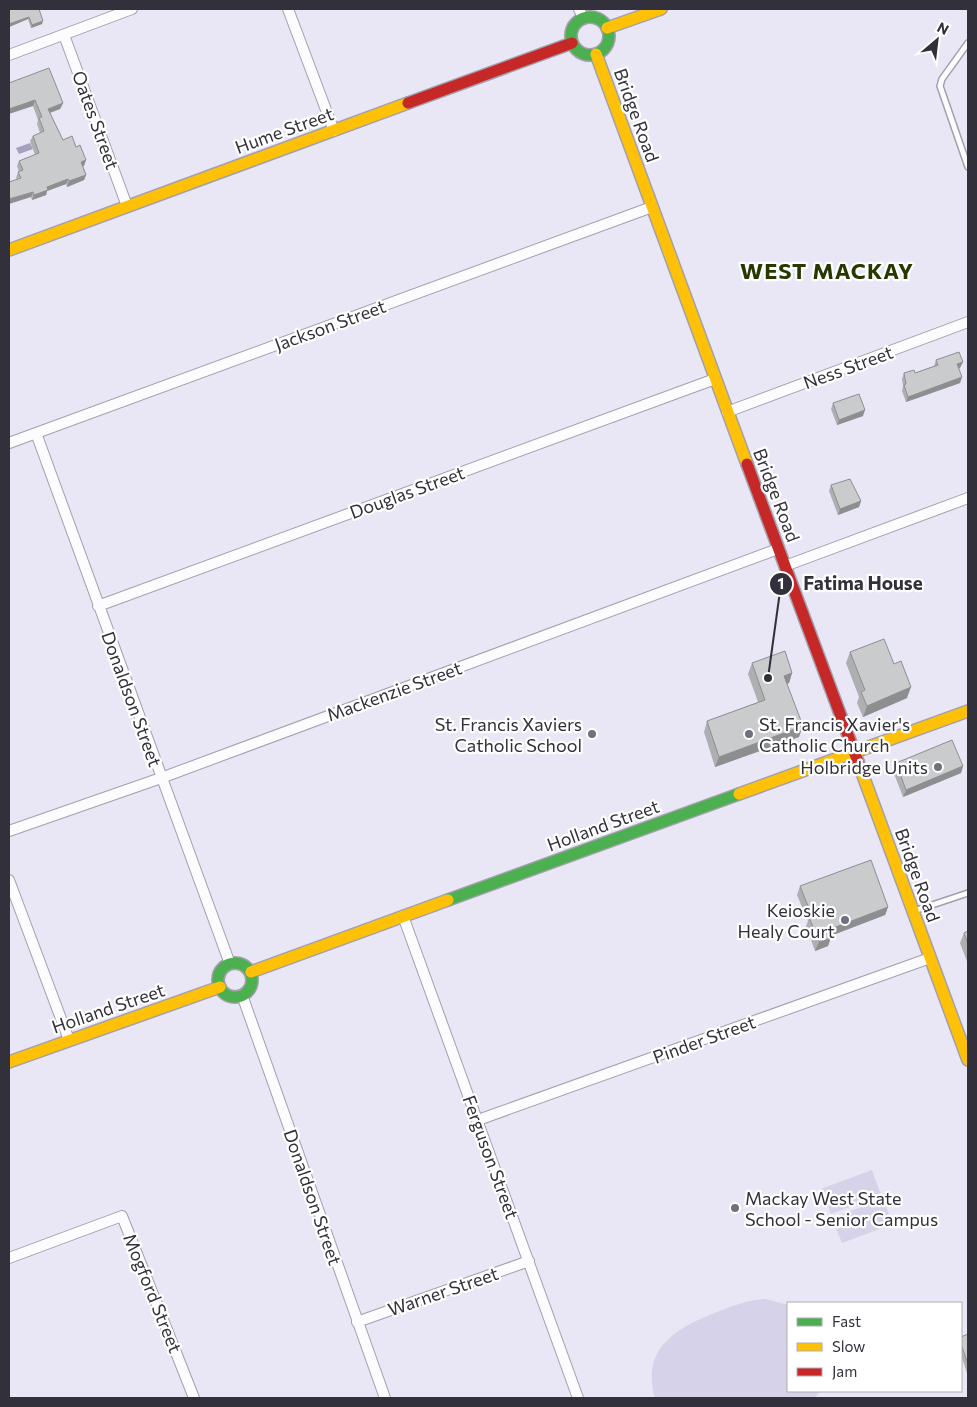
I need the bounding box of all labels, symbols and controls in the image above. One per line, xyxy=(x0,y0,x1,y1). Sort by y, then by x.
north arrow xyxy=(912,15,962,65)
text: N xyxy=(935,18,952,38)
street label: Bridge Road xyxy=(610,65,664,165)
street label: Oates Street xyxy=(68,68,124,172)
street label: Hume Street xyxy=(232,102,336,158)
district label: WEST MACKAY xyxy=(740,257,914,284)
street label: Jackson Street xyxy=(271,295,389,355)
street label: Ness Street xyxy=(800,341,896,393)
street label: Bridge Road xyxy=(749,445,805,545)
street label: Douglas Street xyxy=(347,461,467,523)
callout: Fatima House xyxy=(769,567,933,601)
text: Fatima House xyxy=(803,571,923,594)
text: 1 xyxy=(778,574,784,592)
street label: Donaldson Street xyxy=(97,628,167,770)
street label: Mackenzie Street xyxy=(324,656,464,726)
place label: St. Francis Xaviers Catholic School xyxy=(435,713,582,756)
place label: St. Francis Xavier's Catholic Church xyxy=(759,713,910,756)
marker: St. Francis Xaviers Catholic School xyxy=(586,728,598,740)
marker: St. Francis Xavier's Catholic Church xyxy=(743,728,755,740)
place label: Holbridge Units xyxy=(800,756,928,778)
marker: Holbridge Units xyxy=(932,761,944,773)
street label: Holland Street xyxy=(544,795,662,855)
street label: Bridge Road xyxy=(891,825,945,925)
place label: Keioskie Healy Court xyxy=(738,899,835,942)
marker: Keioskie Healy Court xyxy=(839,914,851,926)
street label: Holland Street xyxy=(49,978,167,1038)
street label: Pinder Street xyxy=(650,1010,758,1068)
street label: Ferguson Street xyxy=(458,1092,524,1222)
street label: Donaldson Street xyxy=(279,1126,347,1268)
place label: Mackay West State School - Senior Campus xyxy=(745,1187,938,1230)
marker: Mackay West State School - Senior Campus xyxy=(729,1202,741,1214)
street label: Mogford Street xyxy=(119,1230,187,1356)
street label: Warner Street xyxy=(385,1262,501,1320)
legend xyxy=(787,1302,962,1392)
text: Fast xyxy=(832,1312,861,1330)
text: Slow xyxy=(832,1337,865,1355)
text: Jam xyxy=(832,1362,857,1380)

